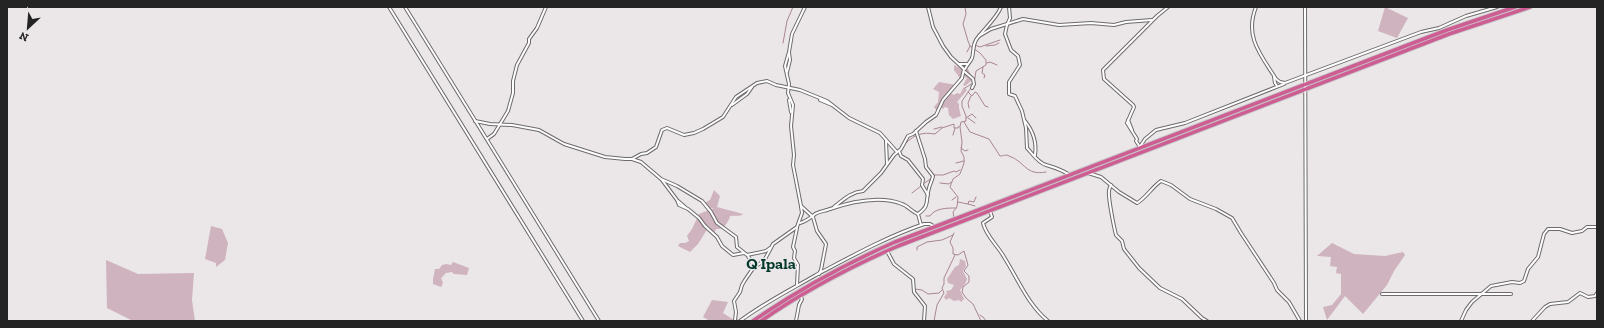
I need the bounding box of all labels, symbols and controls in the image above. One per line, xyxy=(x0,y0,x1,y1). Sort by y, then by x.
north arrow xyxy=(8,8,48,48)
text: N xyxy=(17,29,30,44)
district label: Q Ipala xyxy=(746,254,796,273)

